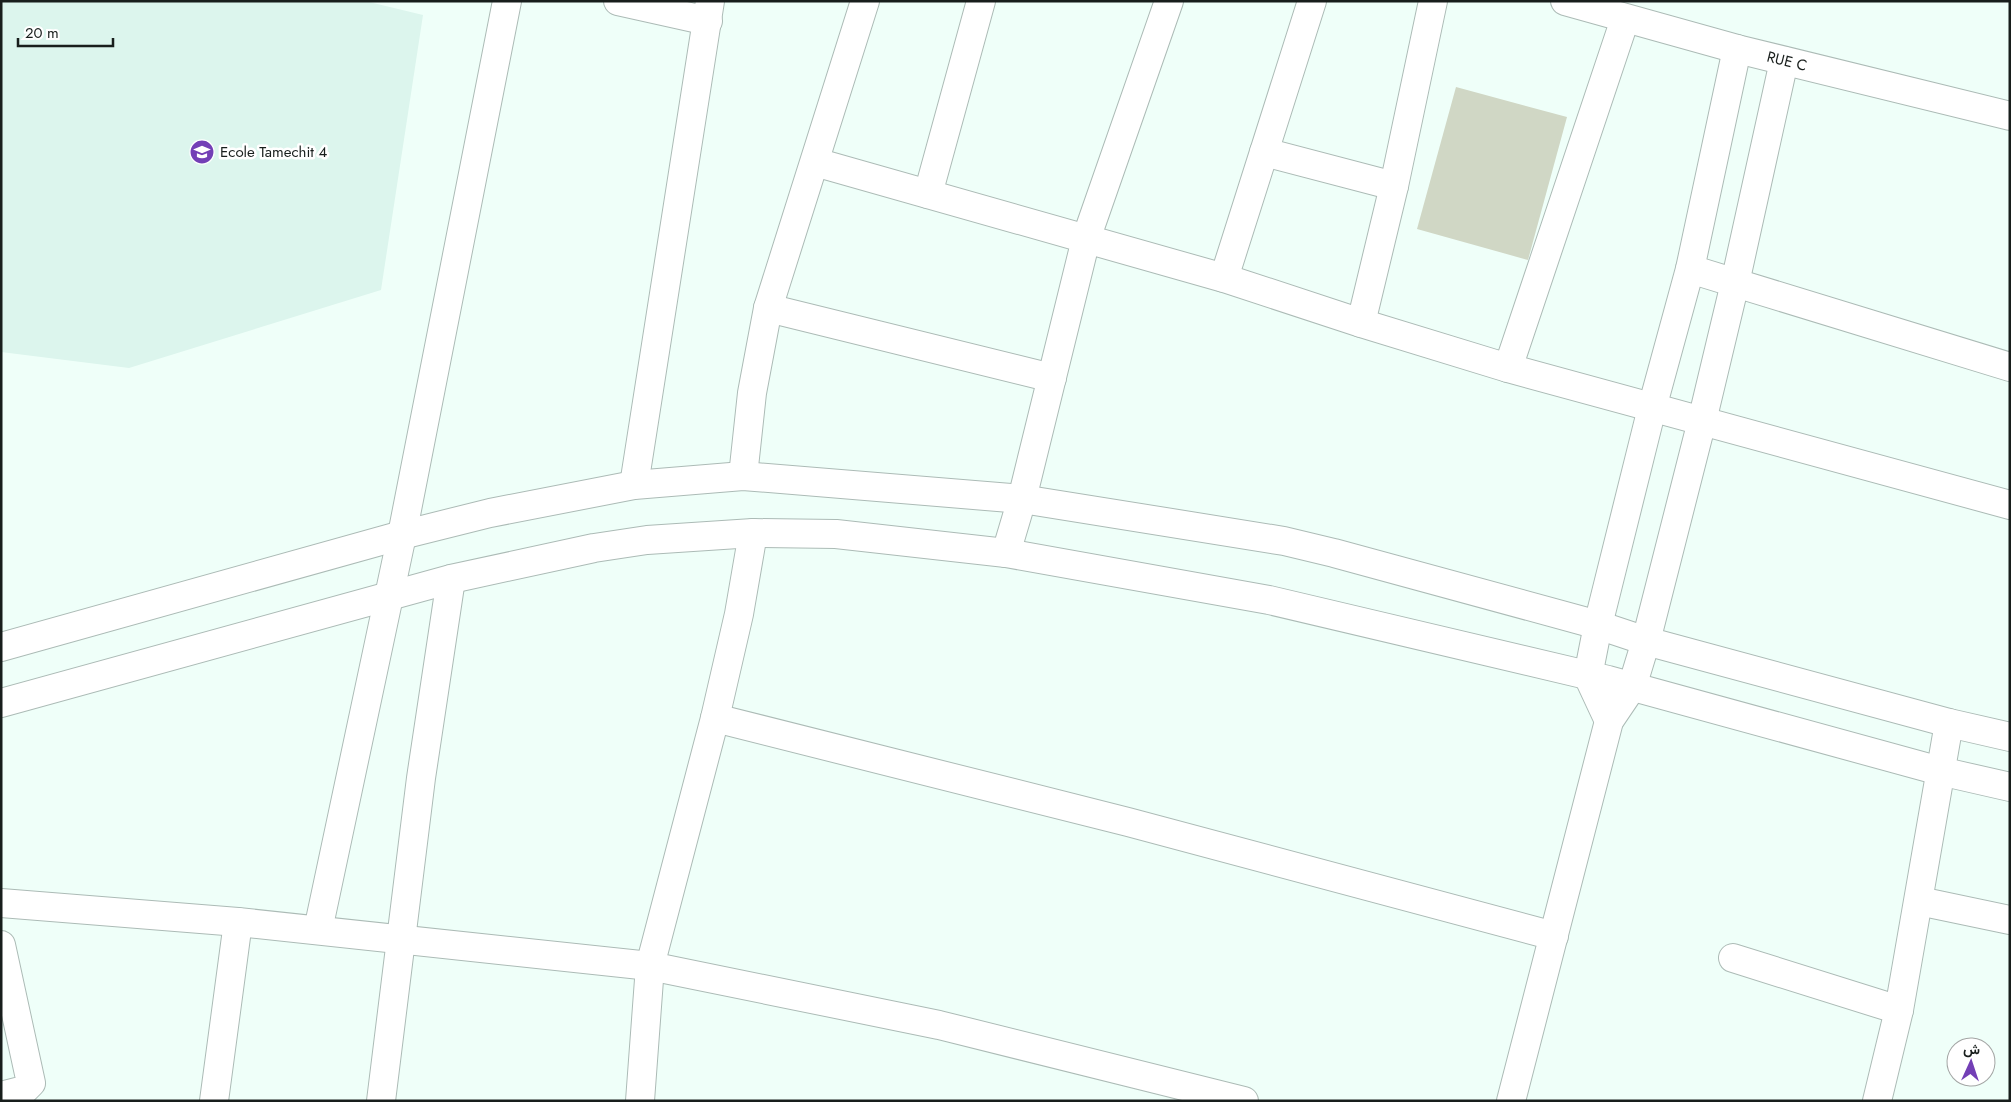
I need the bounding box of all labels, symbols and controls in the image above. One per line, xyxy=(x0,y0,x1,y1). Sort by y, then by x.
scale bar xyxy=(18,15,112,47)
text: 20 m xyxy=(25,22,59,44)
street label: RUE C xyxy=(1764,46,1809,77)
school or university icon: Ecole Tamechit 4 xyxy=(189,139,215,165)
place label: Ecole Tamechit 4 xyxy=(220,141,327,163)
north arrow xyxy=(1946,1037,1996,1087)
text: ش xyxy=(1963,1039,1981,1059)

